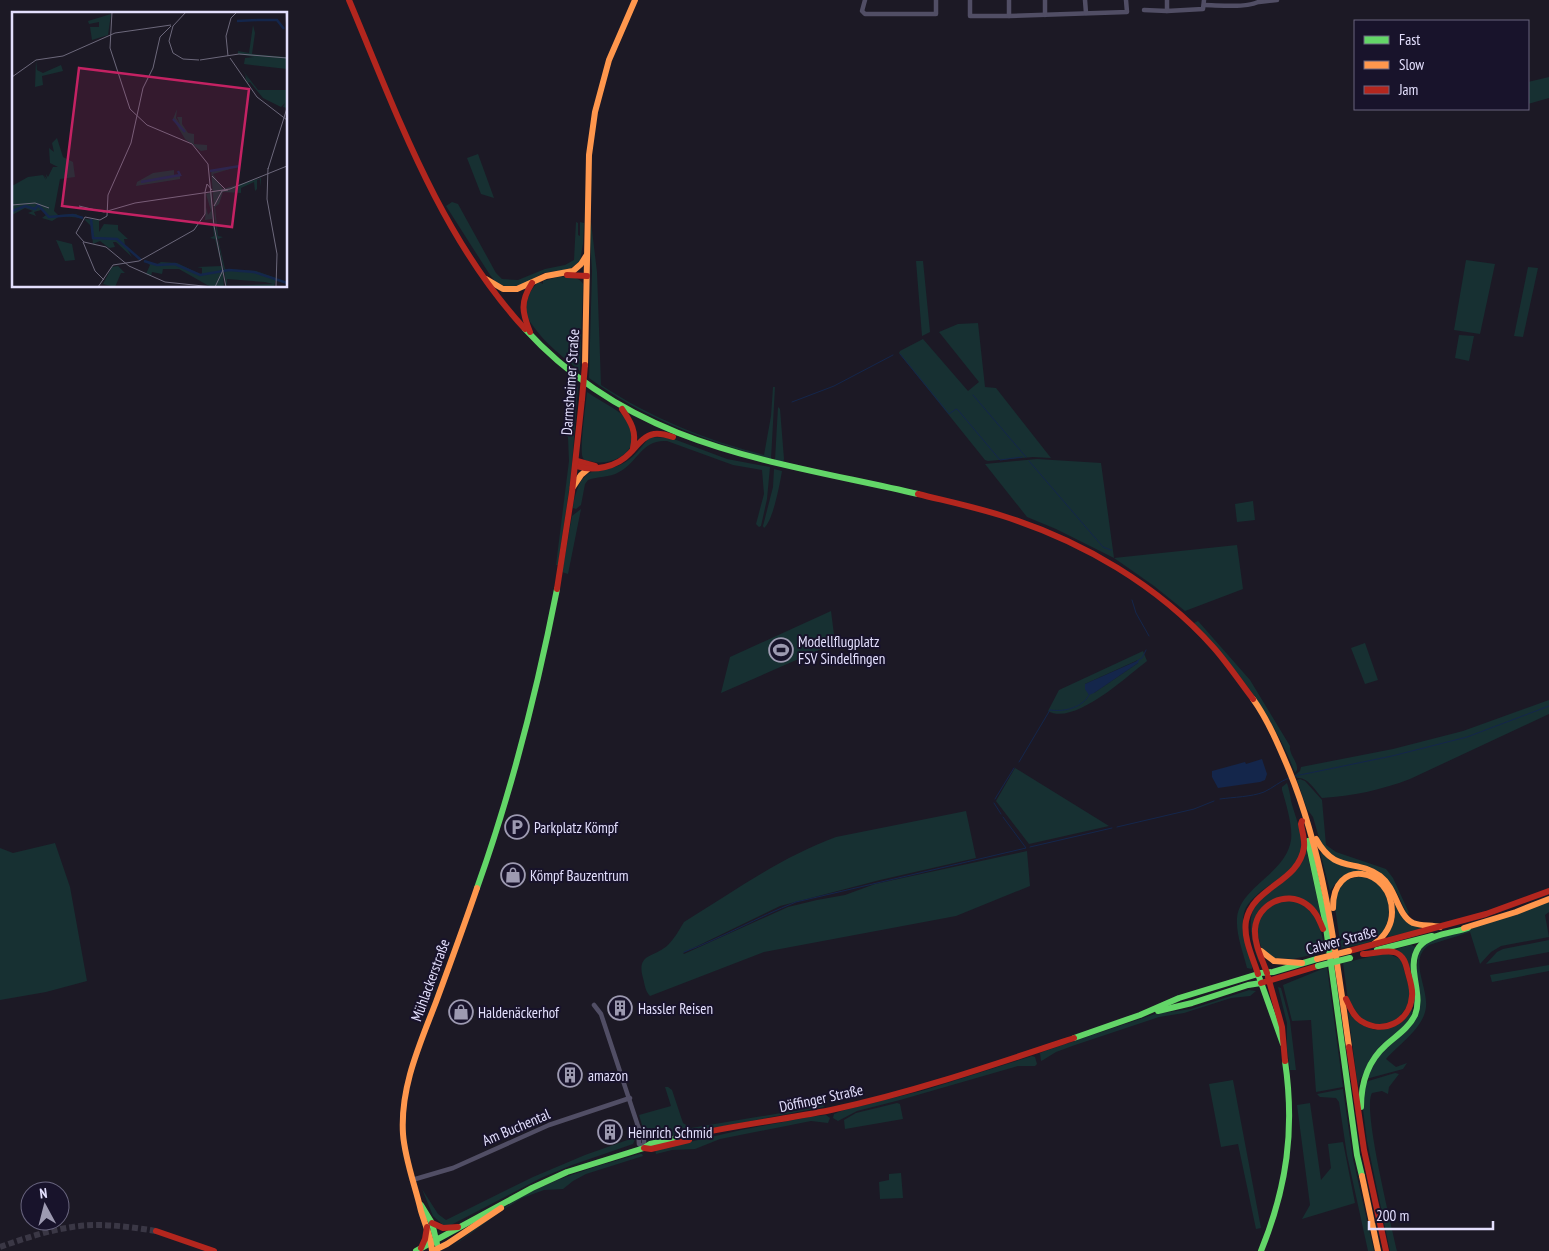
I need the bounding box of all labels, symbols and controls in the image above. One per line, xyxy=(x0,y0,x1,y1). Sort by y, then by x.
inset map xyxy=(12,12,288,288)
legend xyxy=(1354,20,1529,110)
text: Fast xyxy=(1399,30,1420,49)
text: Slow xyxy=(1399,55,1424,74)
text: Jam xyxy=(1398,80,1418,99)
street label: Darmsheimer Straße xyxy=(557,328,583,436)
place label: Modellflugplatz FSV Sindelfingen xyxy=(798,632,885,668)
sports icon: Modellflugplatz FSV Sindelfingen xyxy=(768,637,794,663)
parking icon: Parkplatz Kömpf xyxy=(504,814,530,840)
place label: Parkplatz Kömpf xyxy=(534,818,619,837)
shop icon: Kömpf Bauzentrum xyxy=(500,862,526,888)
place label: Kömpf Bauzentrum xyxy=(530,866,629,885)
street label: Calwer Straße xyxy=(1304,921,1378,959)
street label: Mühlackerstraße xyxy=(406,936,454,1024)
building icon: Hassler Reisen xyxy=(607,995,633,1021)
shop icon: Haldenäckerhof xyxy=(448,999,474,1025)
place label: Hassler Reisen xyxy=(638,999,713,1018)
place label: Haldenäckerhof xyxy=(478,1003,560,1022)
building icon: amazon xyxy=(557,1062,583,1088)
place label: amazon xyxy=(588,1066,628,1085)
street label: Döffinger Straße xyxy=(777,1080,865,1116)
street label: Am Buchental xyxy=(479,1104,553,1150)
building icon: Heinrich Schmid xyxy=(597,1119,623,1145)
place label: Heinrich Schmid xyxy=(628,1123,712,1142)
north arrow xyxy=(20,1181,70,1231)
text: N xyxy=(39,1184,48,1202)
scale bar xyxy=(1369,1198,1493,1230)
text: 200 m xyxy=(1376,1206,1409,1225)

